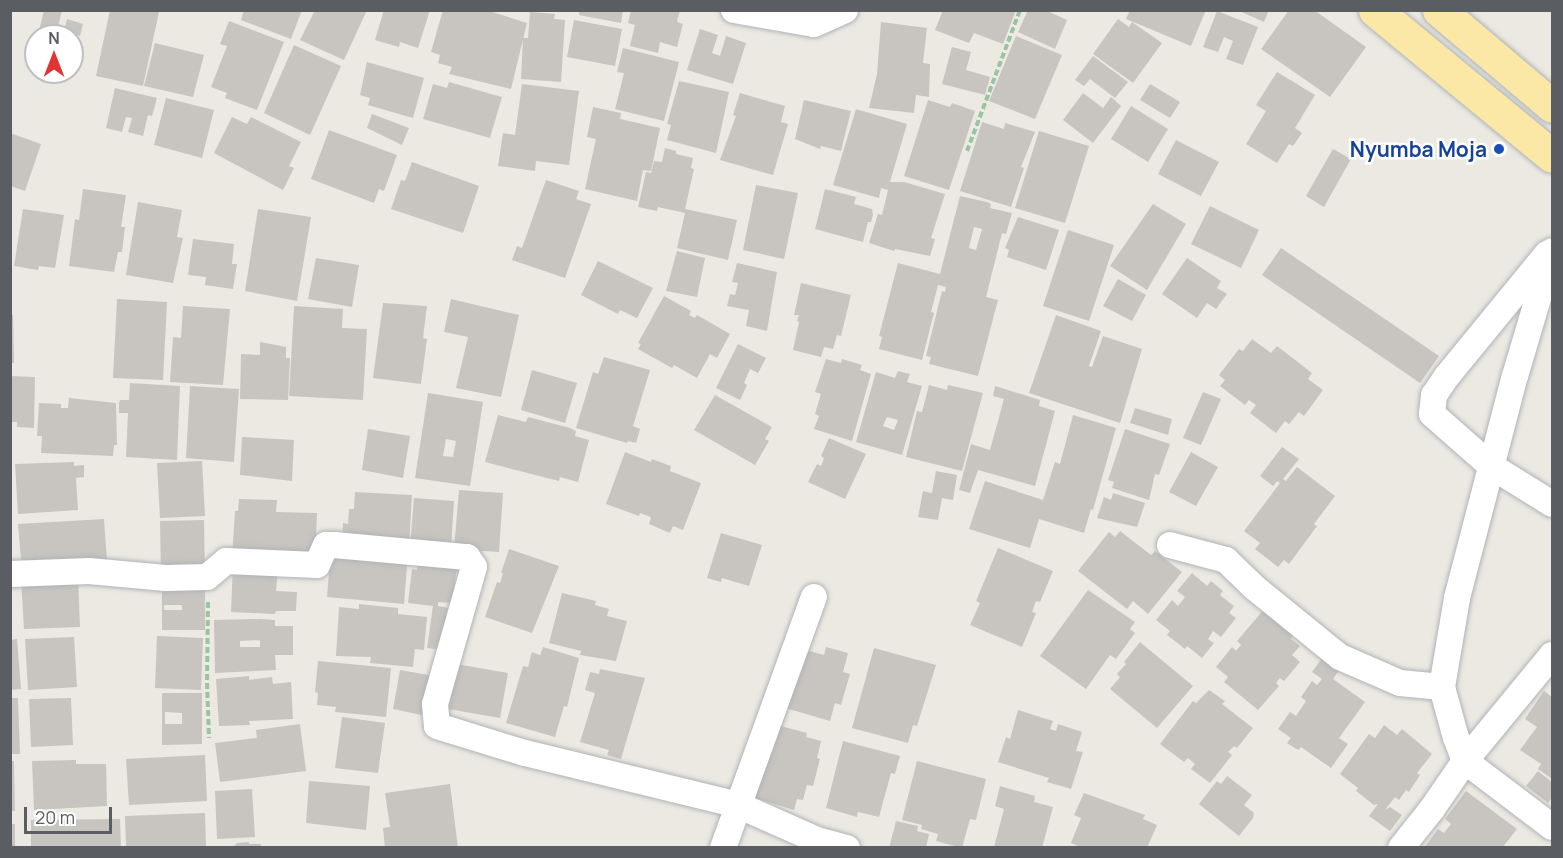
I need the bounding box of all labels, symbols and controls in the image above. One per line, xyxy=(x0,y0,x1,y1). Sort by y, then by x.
north arrow xyxy=(24,24,84,84)
text: N xyxy=(48,27,60,49)
place label: Nyumba Moja xyxy=(1350,136,1487,162)
marker: Nyumba Moja xyxy=(1492,142,1506,156)
scale bar xyxy=(27,795,116,833)
text: 20 m xyxy=(35,805,75,829)

